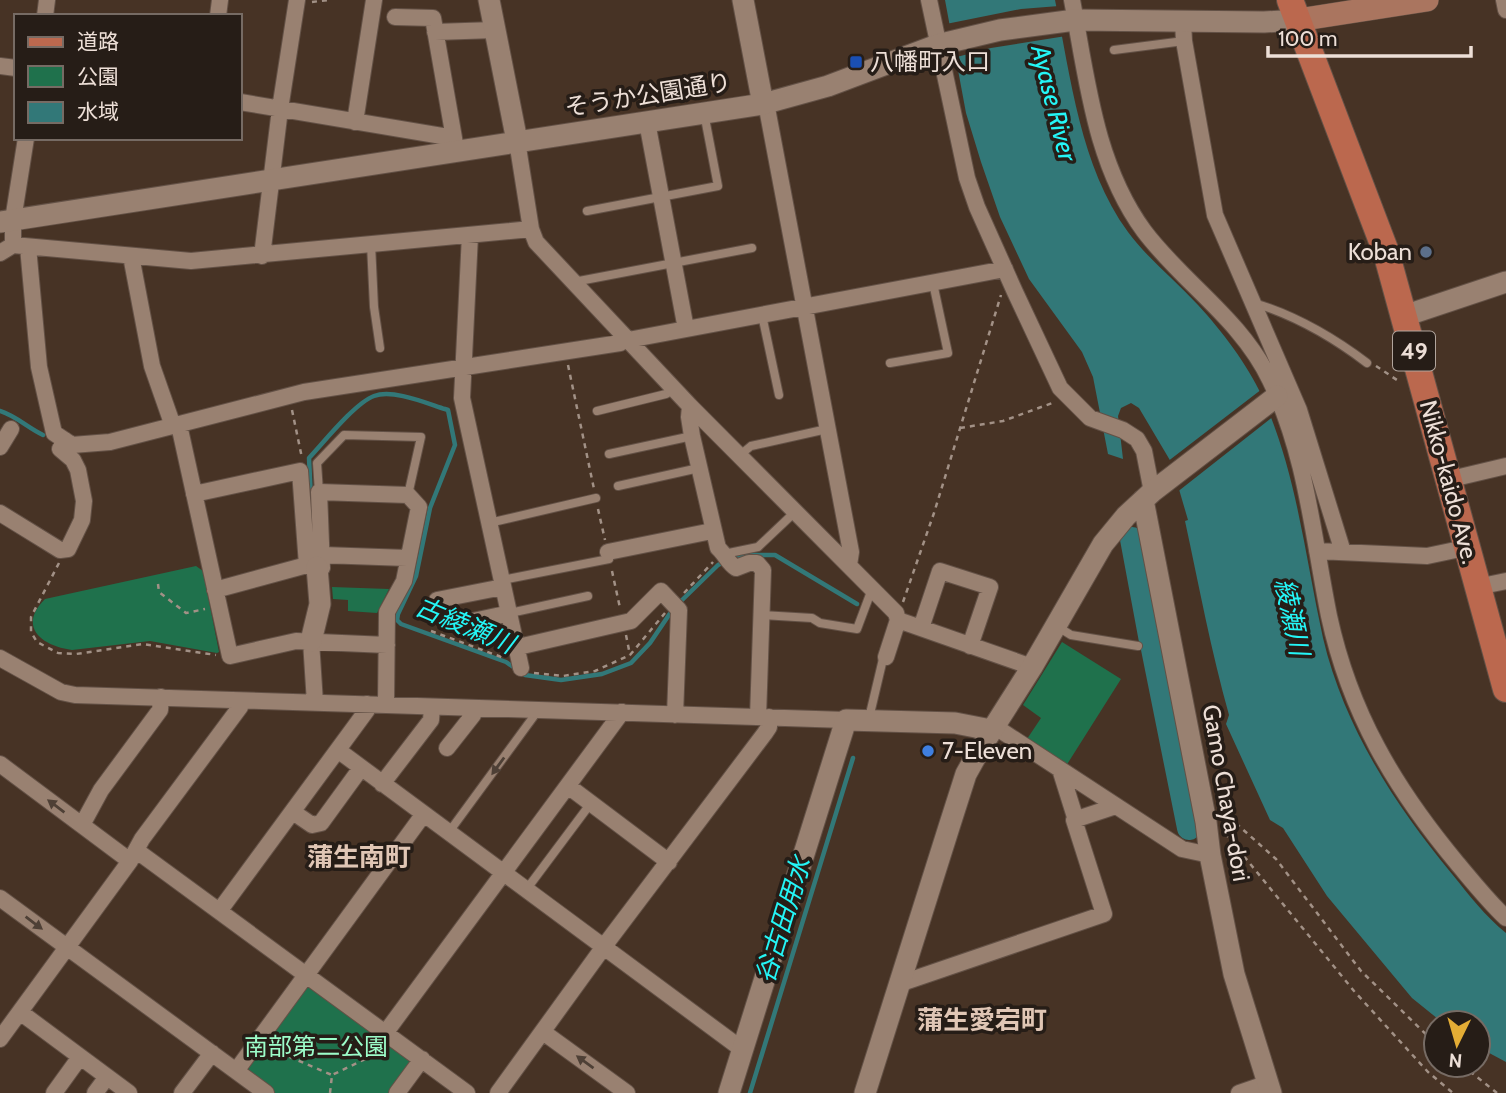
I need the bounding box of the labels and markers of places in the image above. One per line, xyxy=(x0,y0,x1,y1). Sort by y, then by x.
place label: 八幡町入口 xyxy=(870,47,990,76)
marker: 八幡町入口 xyxy=(848,54,864,70)
place label: Koban xyxy=(1348,237,1412,266)
marker: Koban xyxy=(1418,244,1434,260)
place label: 7-Eleven xyxy=(942,736,1032,765)
marker: 7-Eleven xyxy=(920,743,936,759)

